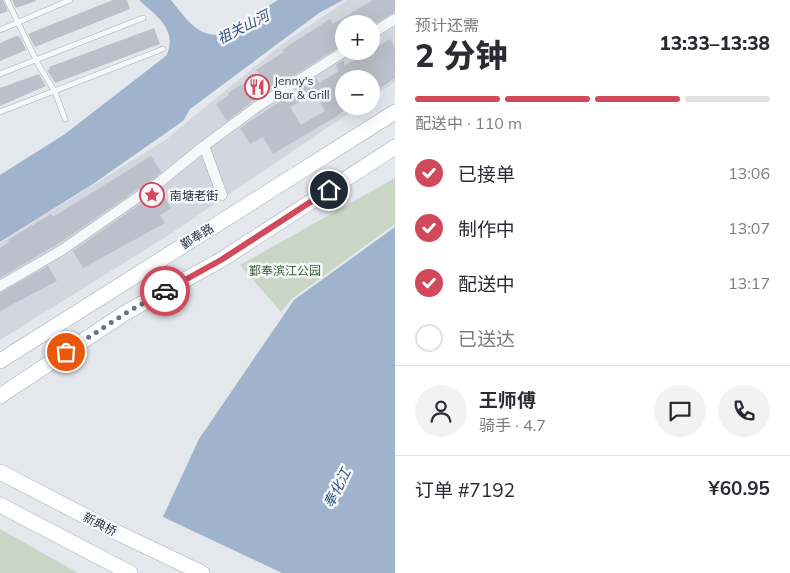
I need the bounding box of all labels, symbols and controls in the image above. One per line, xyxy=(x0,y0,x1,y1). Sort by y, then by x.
water label: 祖关山河 xyxy=(214,5,275,48)
map controls xyxy=(335,15,380,115)
button: + xyxy=(335,15,380,60)
text: 预计还需 xyxy=(415,15,479,35)
text: 13:33–13:38 xyxy=(659,31,770,55)
text: 2 分钟 xyxy=(415,35,507,75)
button: − xyxy=(335,70,380,115)
place label: Jenny's Bar & Grill xyxy=(274,73,330,102)
restaurant icon: Jenny's Bar & Grill xyxy=(244,74,270,100)
text: 配送中 · 110 m xyxy=(415,113,522,133)
icon: check xyxy=(415,159,443,187)
text: 已接单 xyxy=(458,162,515,186)
text: 13:06 xyxy=(728,163,770,183)
pin xyxy=(308,169,350,211)
icon: home xyxy=(315,176,343,204)
place icon: 南塘老街 xyxy=(139,182,165,208)
place label: 南塘老街 xyxy=(170,188,218,203)
icon: check xyxy=(415,214,443,242)
text: 制作中 xyxy=(458,217,515,241)
text: 13:07 xyxy=(728,218,770,238)
street label: 鄞奉路 xyxy=(178,220,216,252)
park label: 鄞奉滨江公园 xyxy=(249,263,321,278)
courier xyxy=(140,266,190,316)
icon: check xyxy=(415,269,443,297)
text: 配送中 xyxy=(458,272,515,296)
text: 13:17 xyxy=(728,273,770,293)
icon: car xyxy=(151,277,179,305)
text: 已送达 xyxy=(458,327,515,351)
pin xyxy=(45,331,87,373)
icon: bag xyxy=(52,338,80,366)
button: person xyxy=(415,385,467,437)
button: chat xyxy=(654,385,706,437)
button: phone xyxy=(718,385,770,437)
text: 王师傅 xyxy=(479,388,536,412)
text: 骑手 · 4.7 xyxy=(479,415,546,435)
water label: 奉化江 xyxy=(319,463,355,511)
text: ¥60.95 xyxy=(708,476,770,500)
text: 订单 #7192 xyxy=(415,478,515,502)
street label: 新典桥 xyxy=(81,509,119,539)

